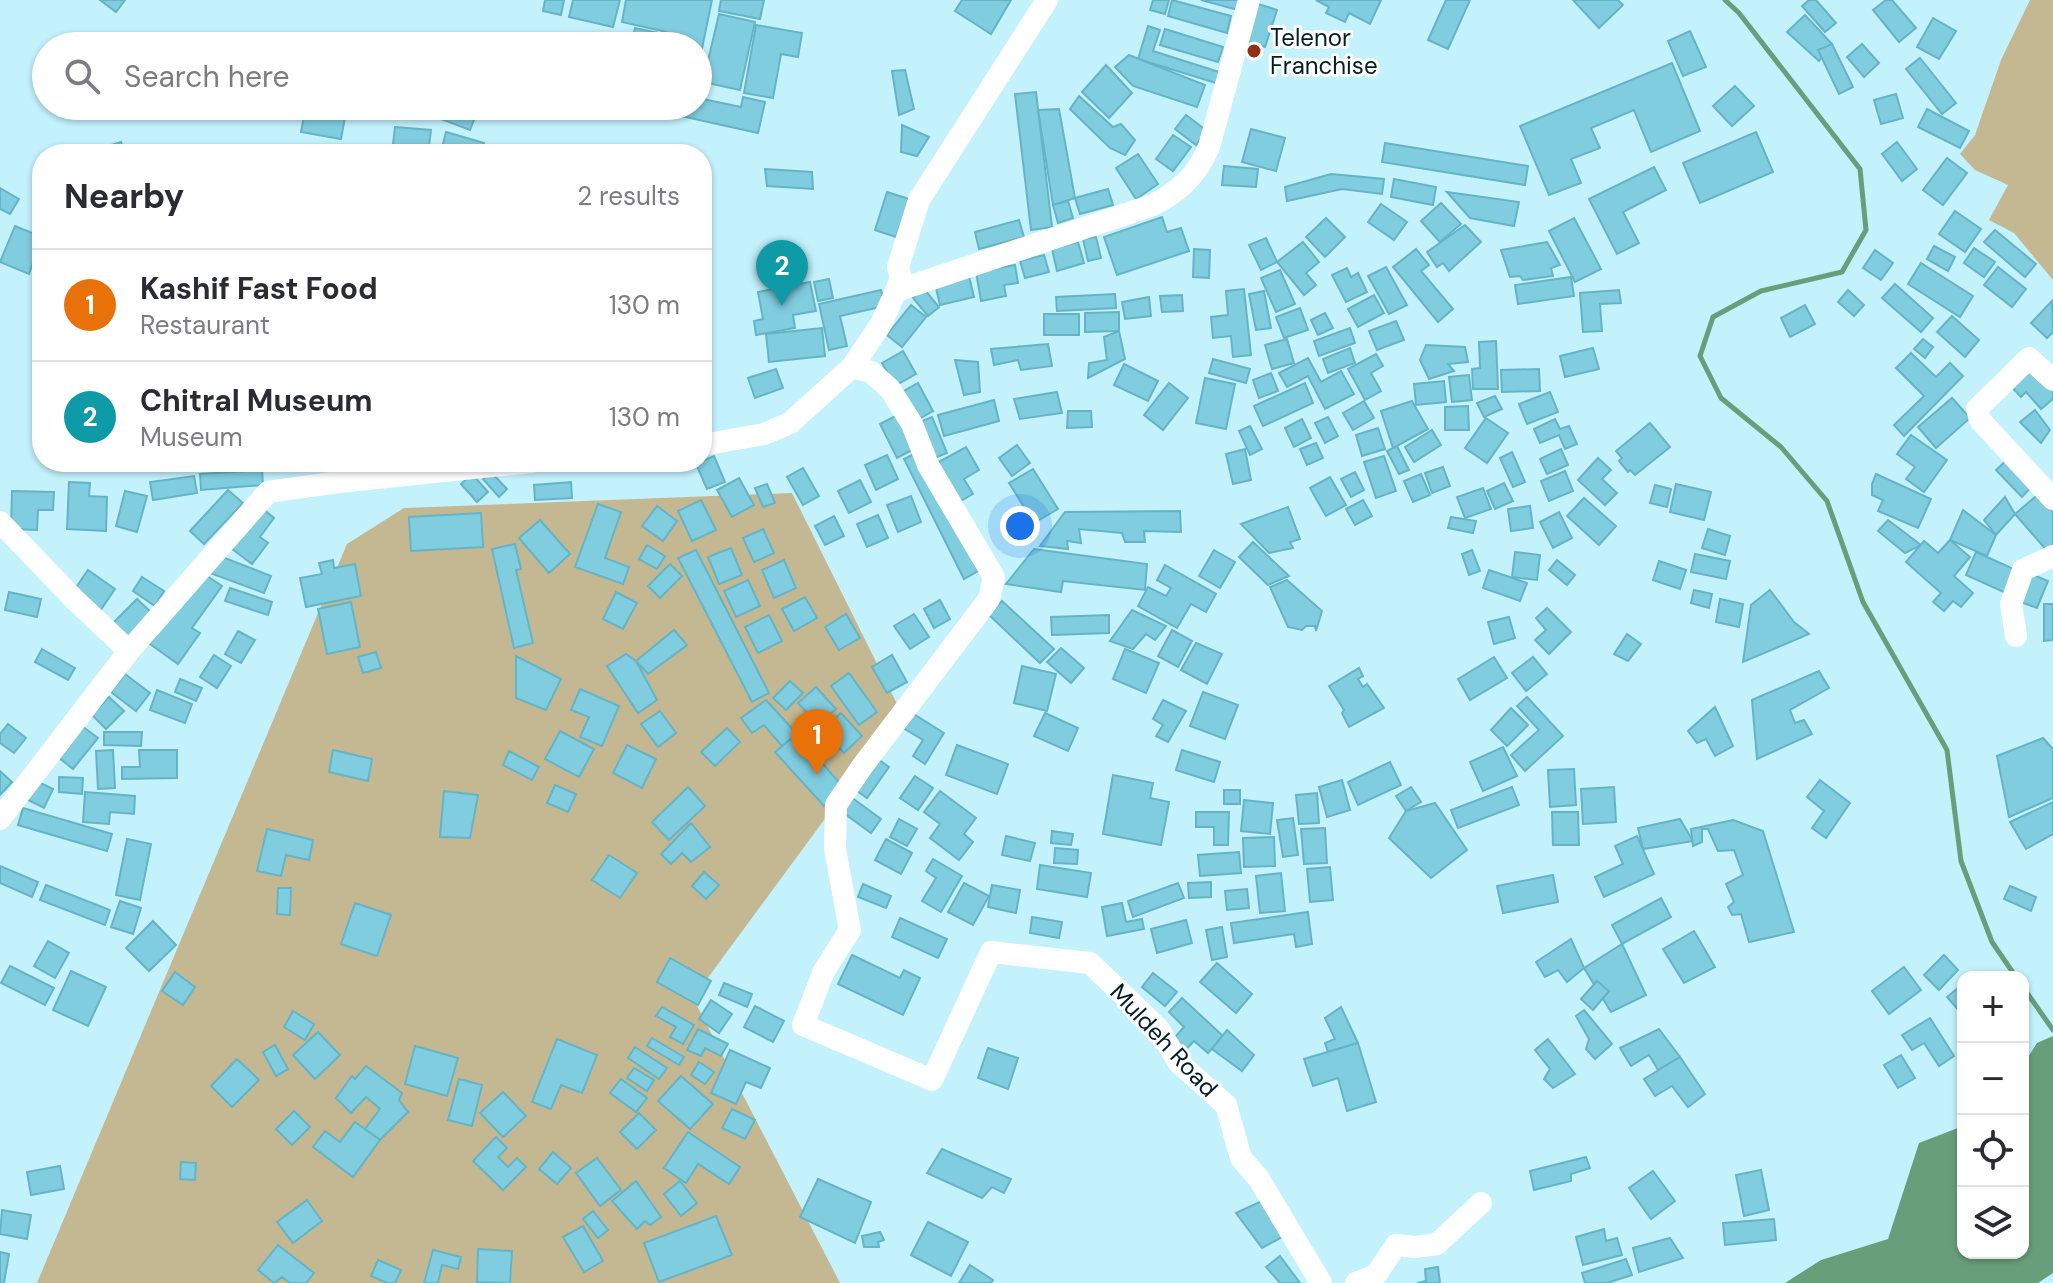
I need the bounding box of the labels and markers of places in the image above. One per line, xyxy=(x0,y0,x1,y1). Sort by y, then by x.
place label: Telenor Franchise xyxy=(1270,22,1378,81)
marker: Telenor Franchise xyxy=(1245,42,1263,60)
pin: 2 xyxy=(756,240,808,306)
pin: 1 xyxy=(791,709,843,775)

